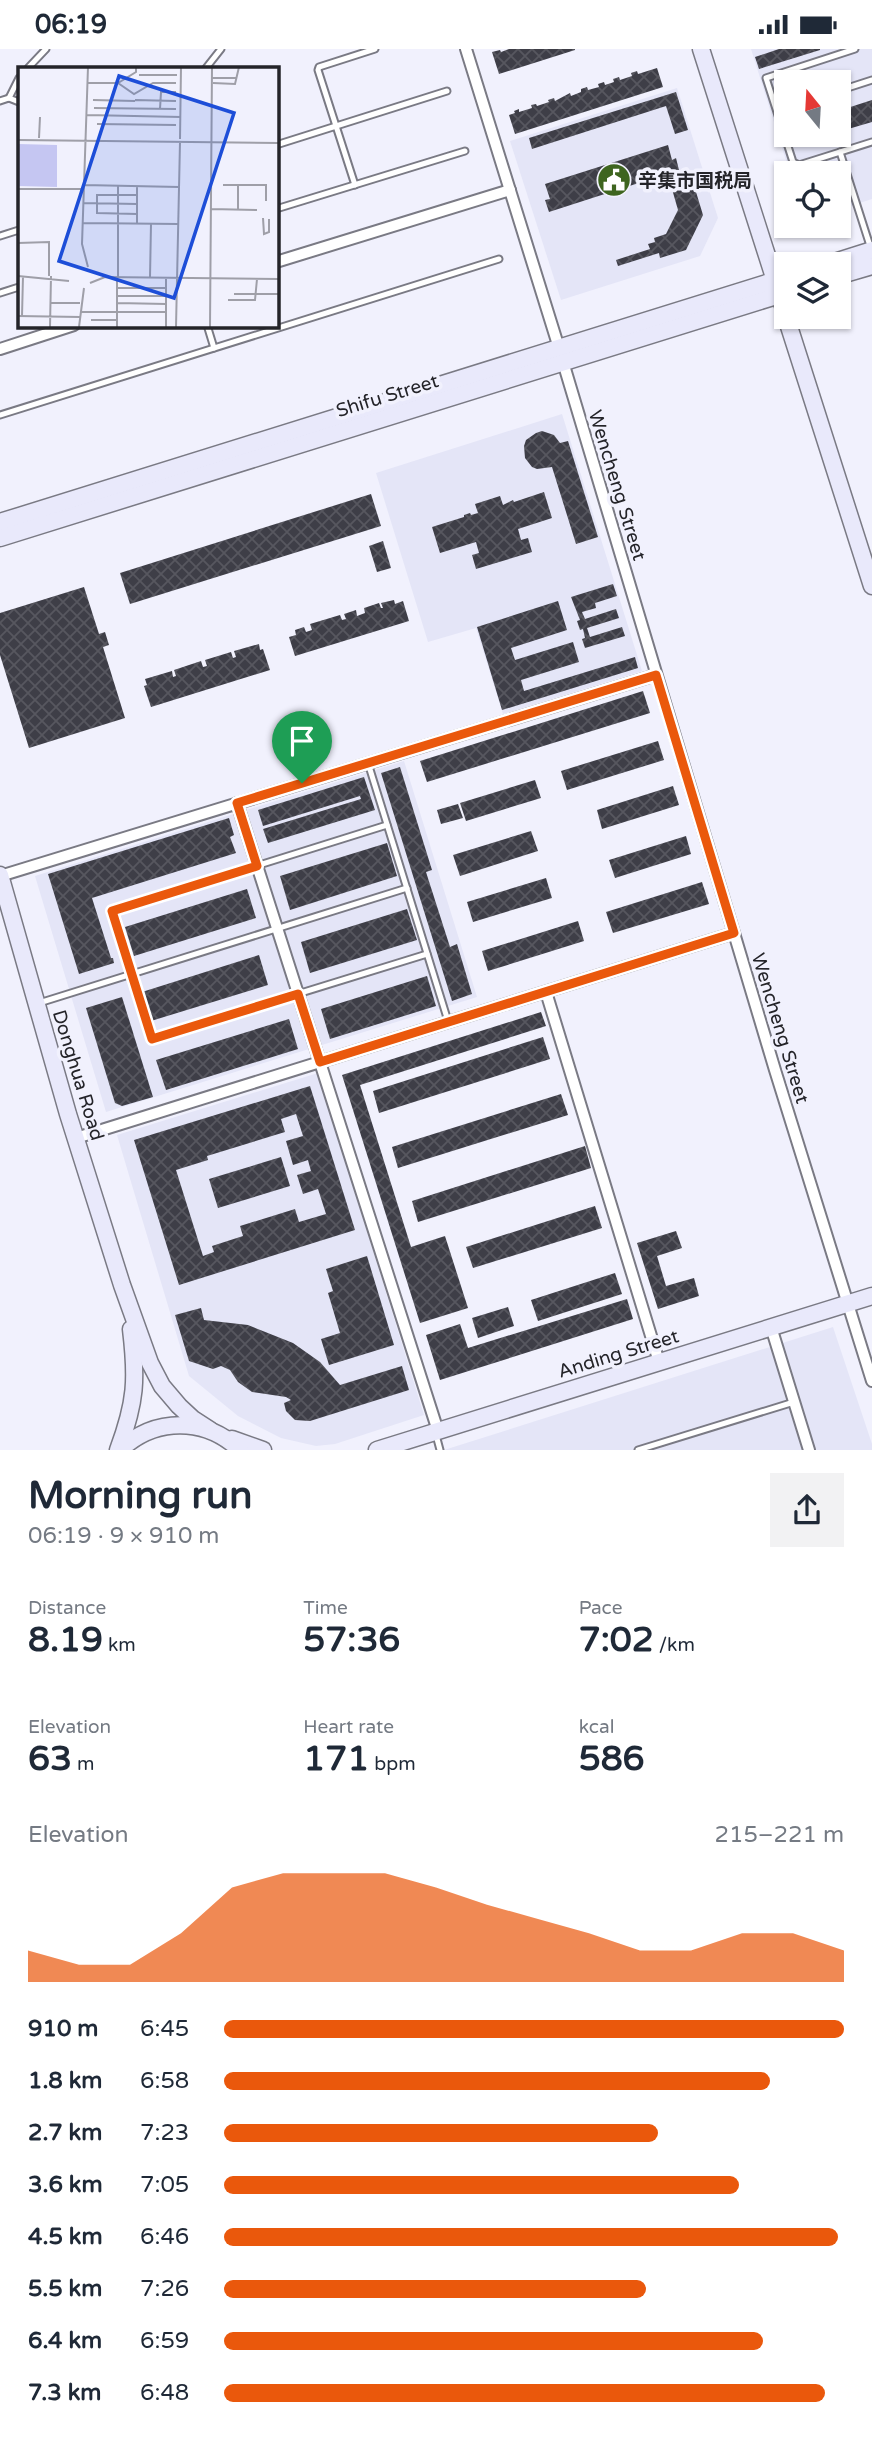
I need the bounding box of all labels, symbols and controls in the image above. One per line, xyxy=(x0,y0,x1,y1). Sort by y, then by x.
text: 06:19 xyxy=(35,9,107,40)
inset map xyxy=(18,67,278,327)
north arrow xyxy=(774,70,850,147)
map controls xyxy=(774,70,851,329)
public building icon: 辛集市国税局 xyxy=(595,161,633,199)
button: locate xyxy=(774,161,851,238)
place label: 辛集市国税局 xyxy=(638,170,752,192)
button: layers xyxy=(774,252,851,329)
street label: Shifu Street xyxy=(333,370,441,422)
street label: Wencheng Street xyxy=(584,408,650,563)
pin xyxy=(272,711,332,783)
icon: arrive xyxy=(283,722,321,760)
street label: Wencheng Street xyxy=(747,951,813,1106)
street label: Donghua Road xyxy=(48,1007,108,1143)
street label: Anding Street xyxy=(555,1325,681,1383)
text: Morning run xyxy=(28,1473,252,1519)
button: share xyxy=(770,1473,844,1547)
text: 06:19 · 9 × 910 m xyxy=(28,1522,219,1550)
text: Distance xyxy=(28,1597,106,1619)
text: Time xyxy=(303,1597,348,1619)
text: Pace xyxy=(579,1597,622,1619)
text: 8.19 xyxy=(28,1619,103,1661)
text: 57:36 xyxy=(303,1619,400,1661)
text: 7:02 xyxy=(579,1619,654,1661)
text: km xyxy=(103,1634,136,1656)
text: /km xyxy=(654,1634,695,1656)
text: Elevation xyxy=(28,1716,111,1738)
text: Heart rate xyxy=(303,1716,394,1738)
text: kcal xyxy=(579,1716,614,1738)
text: 63 xyxy=(28,1738,72,1780)
text: 171 xyxy=(303,1738,369,1780)
text: 586 xyxy=(579,1738,645,1780)
text: m xyxy=(72,1753,94,1775)
text: bpm xyxy=(369,1753,416,1775)
text: Elevation xyxy=(28,1821,129,1849)
text: 215–221 m xyxy=(715,1821,844,1849)
text: 910 m xyxy=(28,2015,98,2043)
text: 6:45 xyxy=(140,2015,189,2043)
text: 1.8 km xyxy=(28,2067,102,2095)
text: 6:58 xyxy=(140,2067,189,2095)
text: 2.7 km xyxy=(28,2119,102,2147)
text: 7:23 xyxy=(140,2119,189,2147)
text: 3.6 km xyxy=(28,2171,103,2199)
text: 7:05 xyxy=(140,2171,189,2199)
text: 4.5 km xyxy=(28,2223,103,2251)
text: 6:46 xyxy=(140,2223,189,2251)
text: 5.5 km xyxy=(28,2275,102,2303)
text: 7:26 xyxy=(140,2275,189,2303)
text: 6.4 km xyxy=(28,2327,102,2355)
text: 6:59 xyxy=(140,2327,189,2355)
text: 7.3 km xyxy=(28,2379,101,2407)
text: 6:48 xyxy=(140,2379,189,2407)

